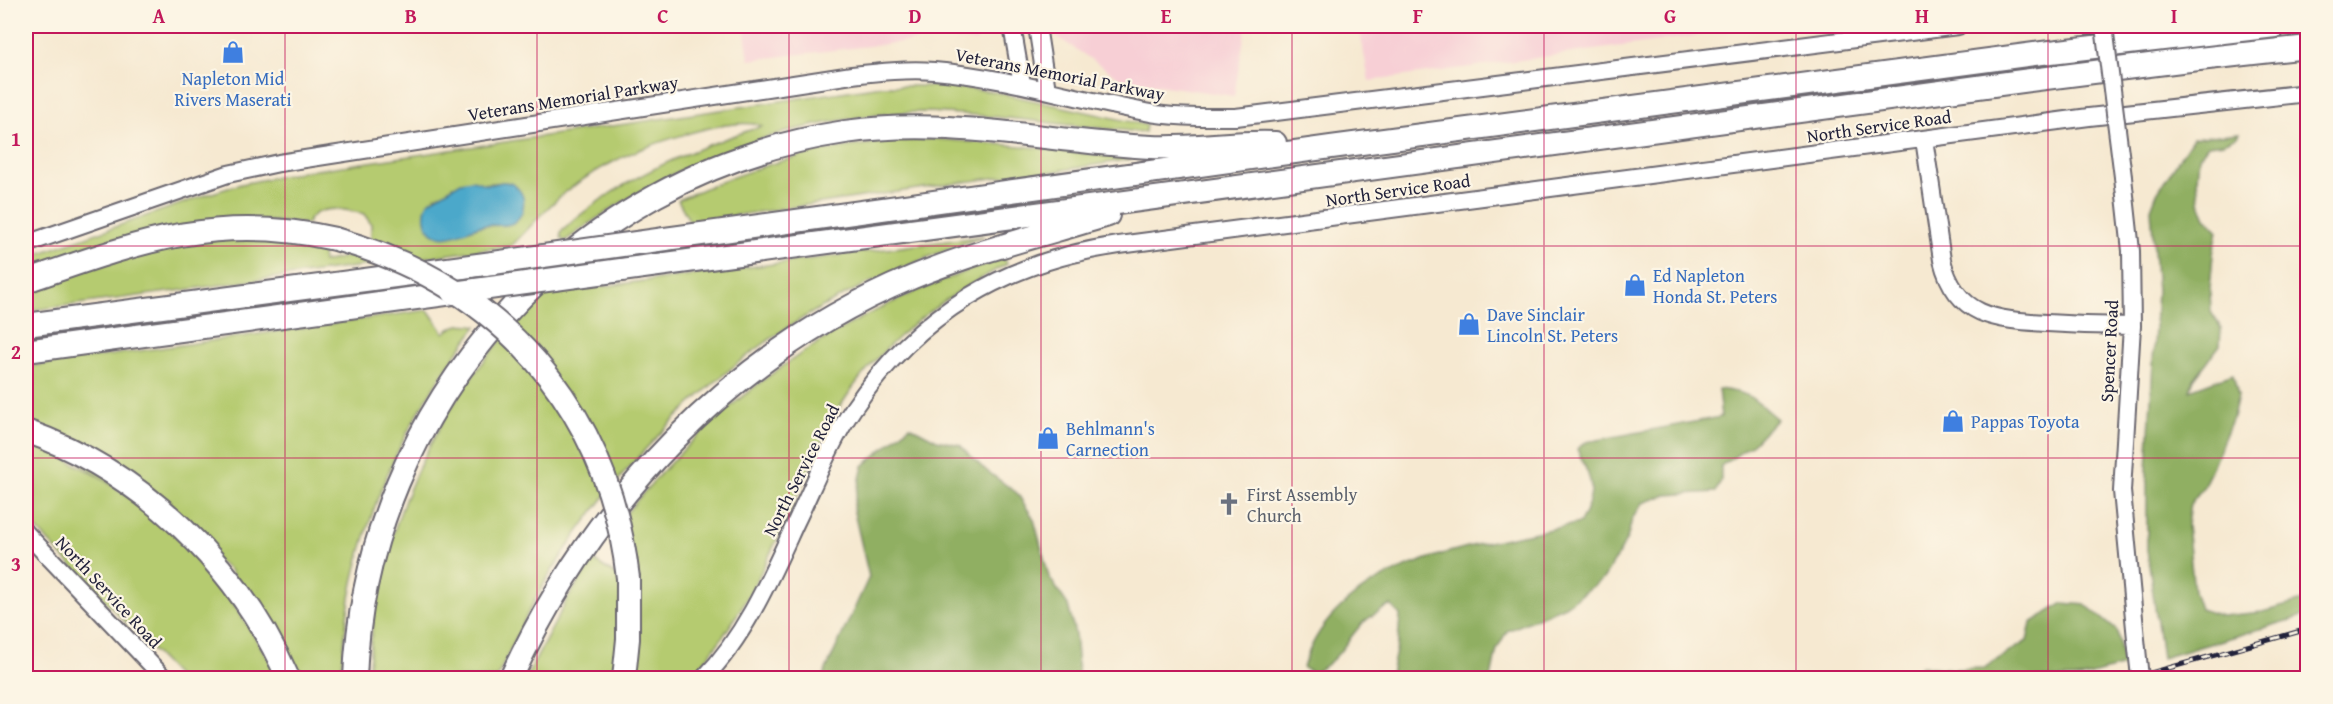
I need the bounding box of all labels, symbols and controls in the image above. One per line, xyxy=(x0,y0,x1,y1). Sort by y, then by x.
text: A xyxy=(153,1,166,30)
text: B xyxy=(405,1,417,30)
text: C xyxy=(657,1,669,30)
text: D xyxy=(908,1,922,30)
text: E xyxy=(1161,1,1172,30)
text: F xyxy=(1413,1,1423,30)
text: G xyxy=(1664,1,1676,30)
text: H xyxy=(1915,1,1929,30)
text: I xyxy=(2171,1,2177,30)
shop icon: Napleton Mid Rivers Maserati xyxy=(220,39,246,65)
street label: Veterans Memorial Parkway xyxy=(953,40,1167,108)
place label: Napleton Mid Rivers Maserati xyxy=(175,65,291,113)
street label: Veterans Memorial Parkway xyxy=(466,68,680,128)
street label: North Service Road xyxy=(1805,102,1953,149)
text: 1 xyxy=(11,124,21,153)
street label: North Service Road xyxy=(1324,166,1472,213)
place label: Ed Napleton Honda St. Peters xyxy=(1653,262,1777,310)
shop icon: Ed Napleton Honda St. Peters xyxy=(1622,272,1648,298)
street label: Spencer Road xyxy=(2093,299,2125,403)
place label: Dave Sinclair Lincoln St. Peters xyxy=(1487,301,1618,349)
shop icon: Dave Sinclair Lincoln St. Peters xyxy=(1456,311,1482,337)
text: 2 xyxy=(11,337,21,366)
street label: North Service Road xyxy=(756,399,846,541)
shop icon: Pappas Toyota xyxy=(1940,408,1966,434)
place label: Pappas Toyota xyxy=(1971,408,2080,435)
place label: Behlmann's Carnection xyxy=(1066,415,1155,463)
shop icon: Behlmann's Carnection xyxy=(1035,425,1061,451)
place label: First Assembly Church xyxy=(1247,481,1357,529)
church icon: First Assembly Church xyxy=(1216,491,1242,517)
street label: North Service Road xyxy=(50,530,169,655)
text: 3 xyxy=(11,549,21,578)

